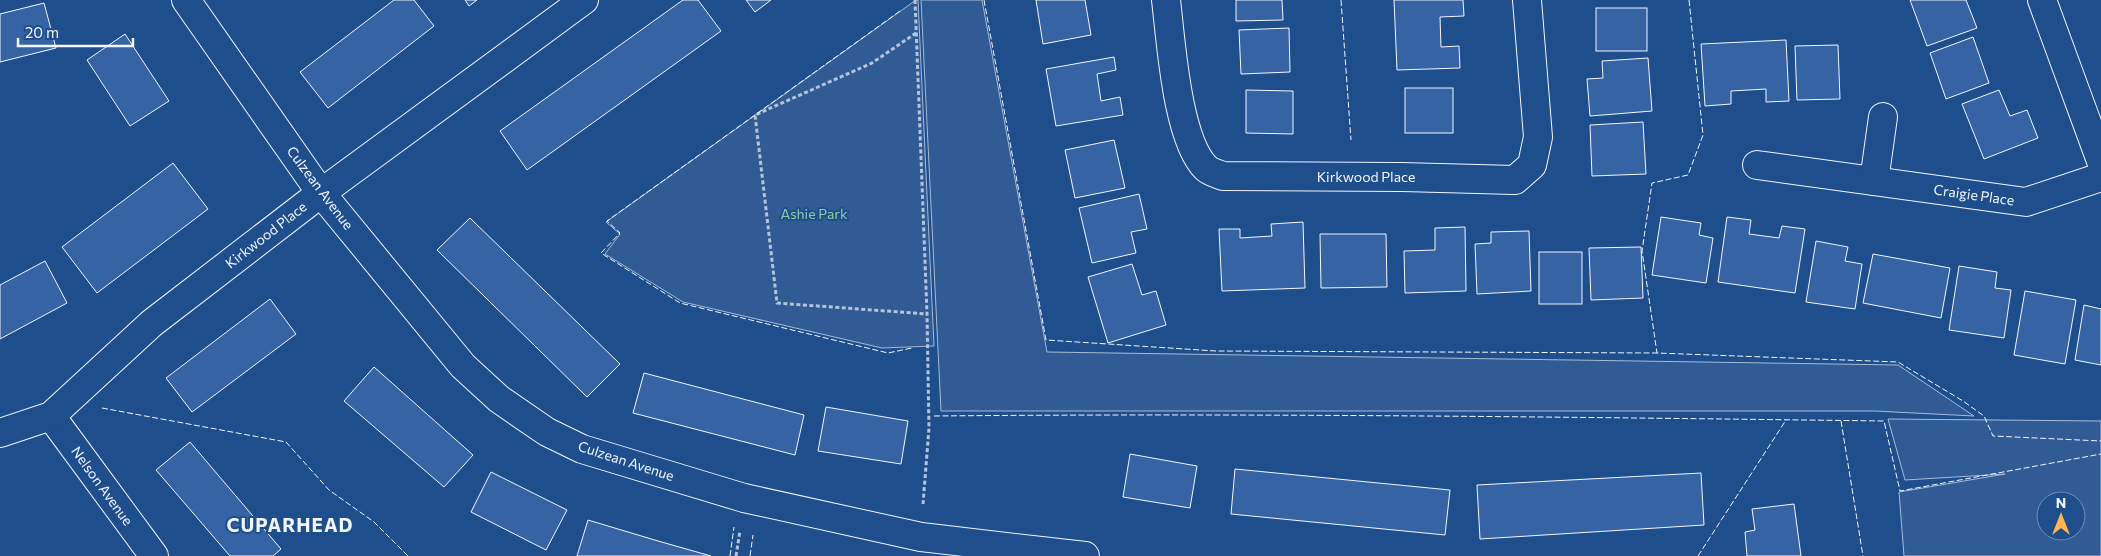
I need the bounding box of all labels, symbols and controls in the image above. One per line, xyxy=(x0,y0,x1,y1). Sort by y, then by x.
scale bar xyxy=(18,15,132,47)
text: 20 m xyxy=(25,23,59,41)
street label: Culzean Avenue xyxy=(284,143,357,233)
street label: Kirkwood Place xyxy=(1317,168,1415,185)
street label: Craigie Place xyxy=(1933,180,2015,209)
street label: Kirkwood Place xyxy=(222,198,310,272)
park label: Ashie Park xyxy=(780,205,848,222)
street label: Culzean Avenue xyxy=(576,437,676,484)
street label: Nelson Avenue xyxy=(68,443,137,529)
north arrow xyxy=(2036,491,2086,541)
text: N xyxy=(2056,494,2066,511)
district label: CUPARHEAD xyxy=(226,513,354,536)

